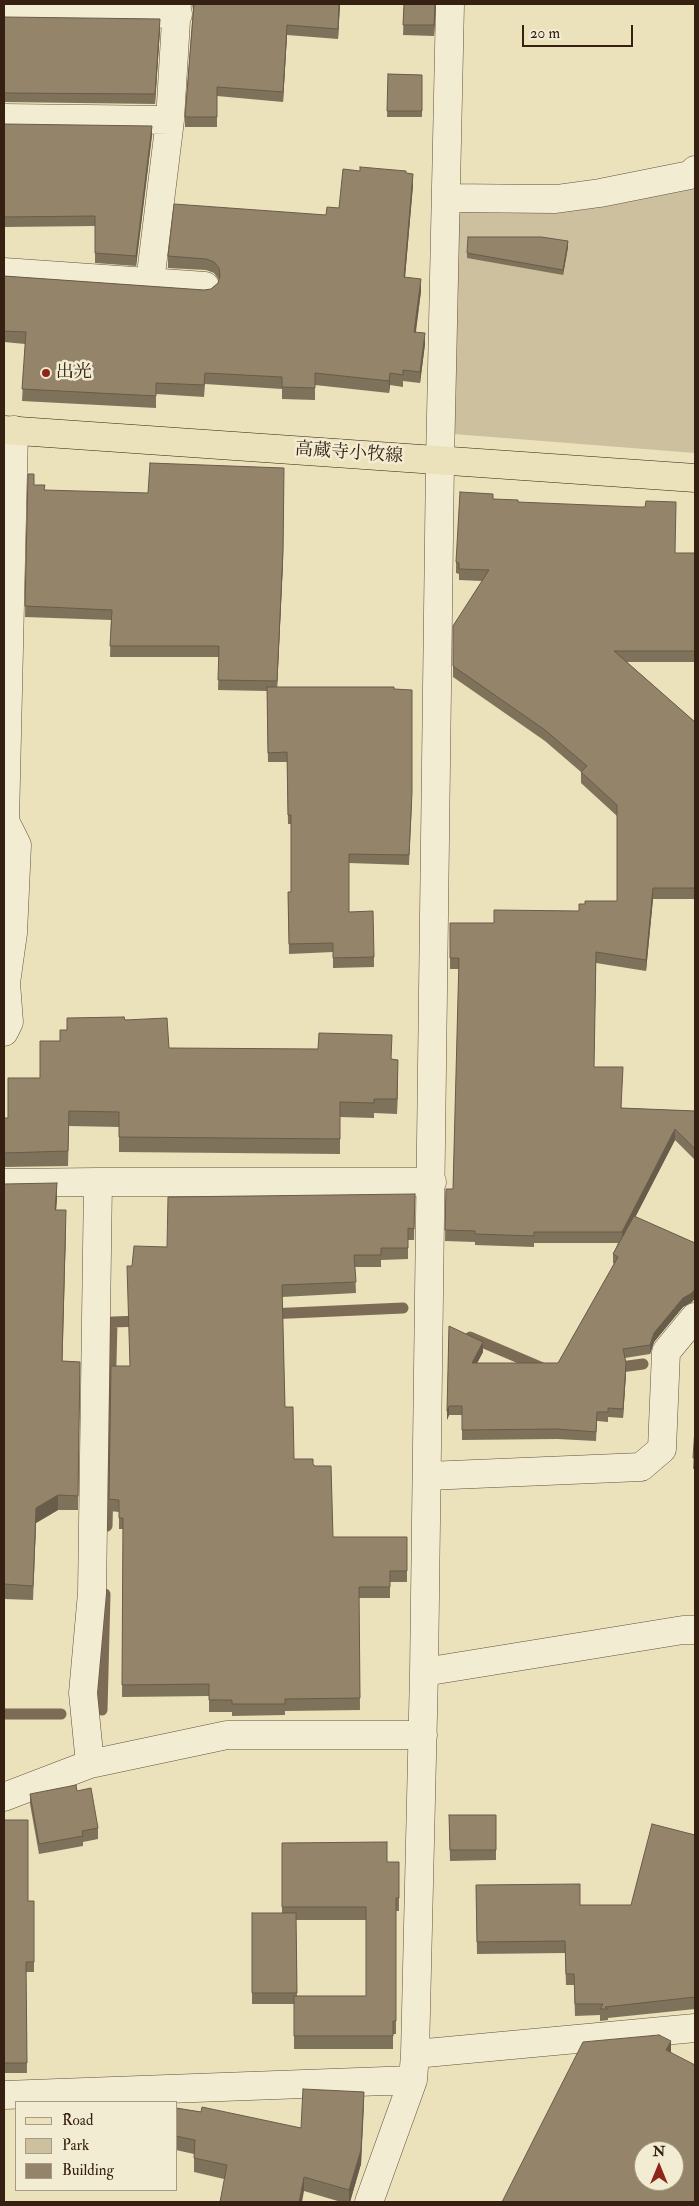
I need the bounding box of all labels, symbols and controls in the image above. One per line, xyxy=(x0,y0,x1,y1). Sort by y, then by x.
scale bar xyxy=(524,15,635,47)
text: 20 m xyxy=(530,24,560,43)
place label: 出光 xyxy=(56,362,92,384)
marker: 出光 xyxy=(40,367,52,379)
street label: 高蔵寺小牧線 xyxy=(294,439,404,469)
legend xyxy=(15,2101,178,2191)
text: Road xyxy=(62,2111,93,2130)
text: Park xyxy=(62,2136,89,2155)
north arrow xyxy=(634,2141,684,2191)
text: N xyxy=(653,2143,665,2160)
text: Building xyxy=(62,2161,114,2180)

